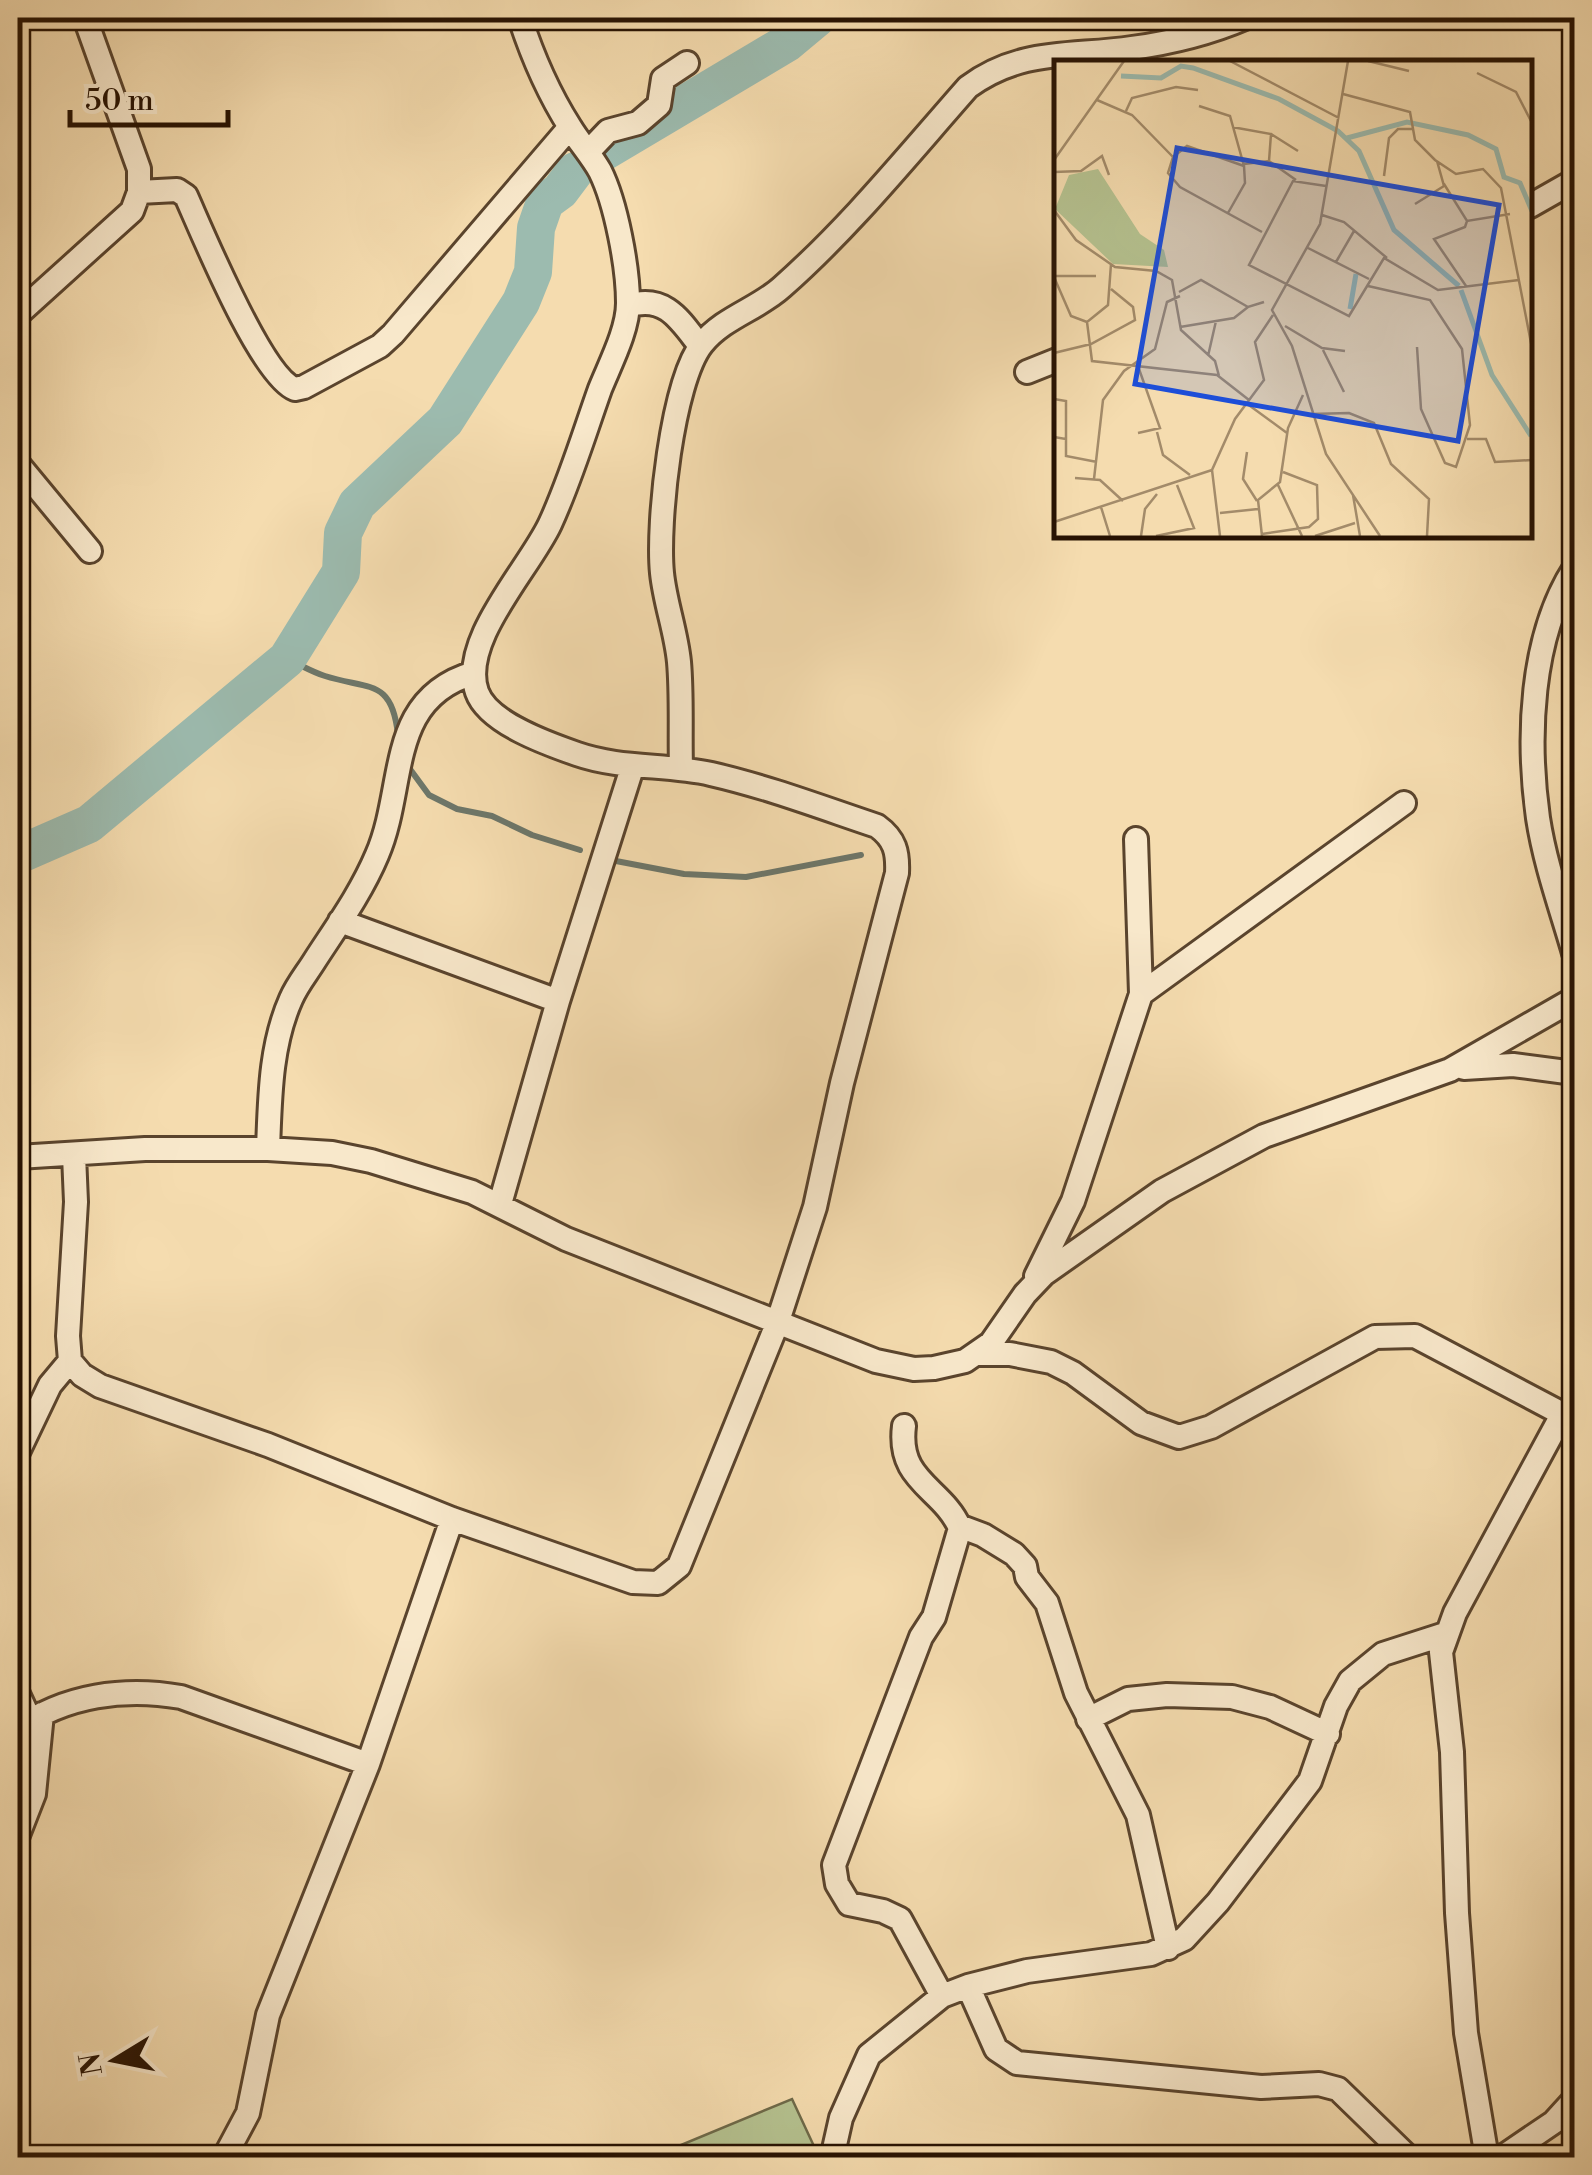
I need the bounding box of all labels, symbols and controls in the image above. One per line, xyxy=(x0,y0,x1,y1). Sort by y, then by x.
inset map xyxy=(1054,60,1532,538)
scale bar xyxy=(70,65,228,127)
text: 50 m xyxy=(85,82,154,120)
north arrow xyxy=(65,2010,165,2110)
text: N xyxy=(73,2050,111,2078)

